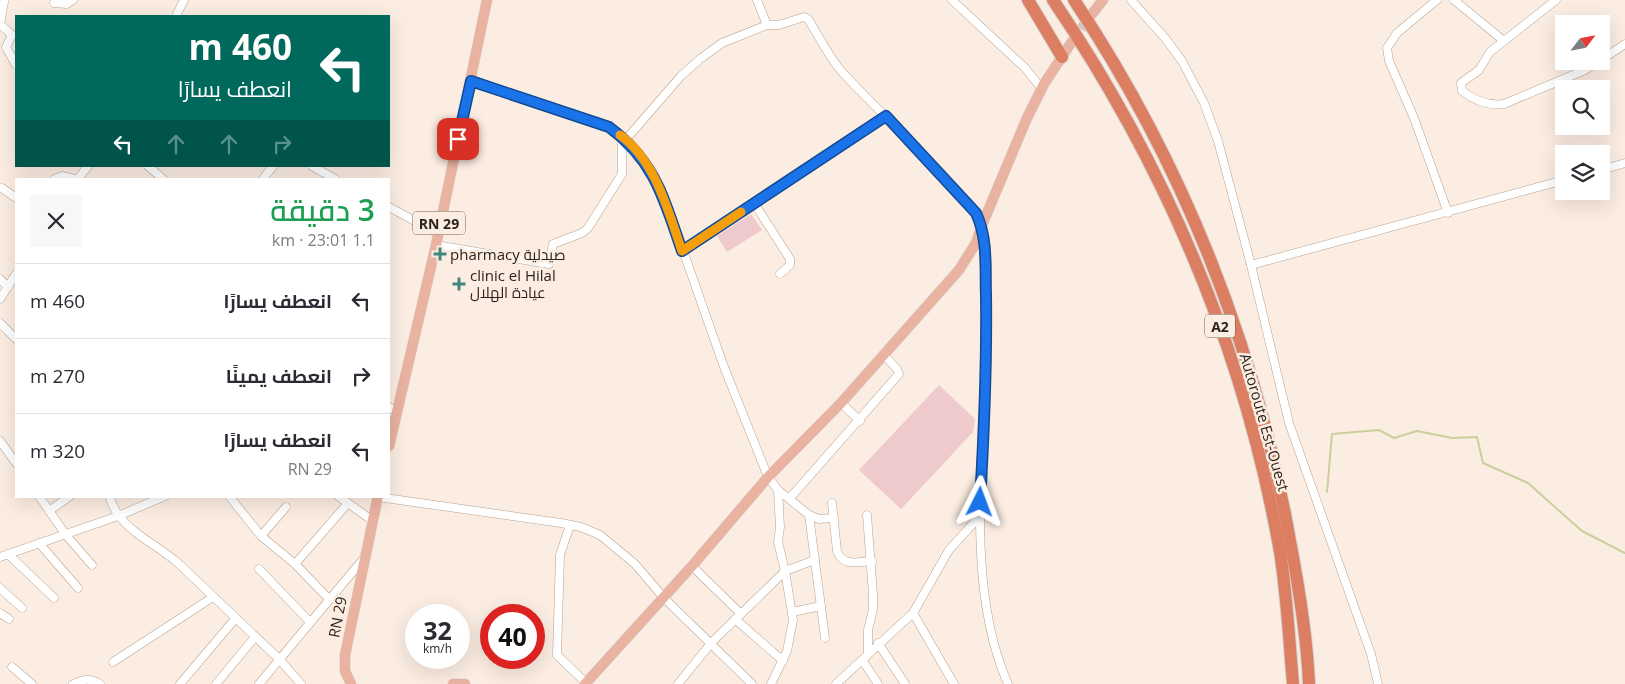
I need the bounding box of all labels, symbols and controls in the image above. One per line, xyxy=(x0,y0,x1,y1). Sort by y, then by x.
north arrow xyxy=(1555,15,1610,70)
map controls xyxy=(1555,15,1610,200)
text: 460 m xyxy=(188,23,292,70)
icon: left xyxy=(310,35,375,100)
text: انعطف يسارًا xyxy=(178,73,292,103)
button: search xyxy=(1555,80,1610,135)
pin xyxy=(437,118,479,160)
icon: arrive xyxy=(444,125,472,153)
icon: left xyxy=(109,130,137,158)
icon: ahead xyxy=(162,130,190,158)
icon: ahead xyxy=(215,130,243,158)
icon: right xyxy=(268,130,296,158)
button: layers xyxy=(1555,145,1610,200)
text: 3 دقيقة xyxy=(270,189,375,230)
button: close xyxy=(30,195,82,247)
road number: RN 29 xyxy=(413,212,465,234)
text: 1.1 km · 23:01 xyxy=(272,229,375,251)
place label: pharmacy صيدلية xyxy=(450,244,566,264)
marker: pharmacy صيدلية xyxy=(434,248,446,260)
place label: clinic el Hilal عيادة الهلال xyxy=(470,265,556,303)
marker: clinic el Hilal عيادة الهلال xyxy=(452,277,466,291)
icon: left xyxy=(347,287,375,315)
text: 460 m xyxy=(30,288,85,314)
text: انعطف يسارًا xyxy=(223,288,332,314)
road number: A2 xyxy=(1205,314,1235,338)
street label: Autoroute Est-Ouest xyxy=(1236,351,1294,493)
icon: right xyxy=(347,362,375,390)
text: 270 m xyxy=(30,363,85,389)
text: انعطف يمينًا xyxy=(226,363,332,389)
text: انعطف يسارًا xyxy=(223,427,332,453)
icon: left xyxy=(347,437,375,465)
text: 320 m xyxy=(30,438,85,464)
text: RN 29 xyxy=(288,458,332,480)
position arrow xyxy=(953,475,1005,527)
street label: RN 29 xyxy=(323,595,351,639)
speed limit sign: 40 xyxy=(480,604,545,669)
text: 32 xyxy=(423,613,452,647)
text: km/h xyxy=(423,640,452,657)

